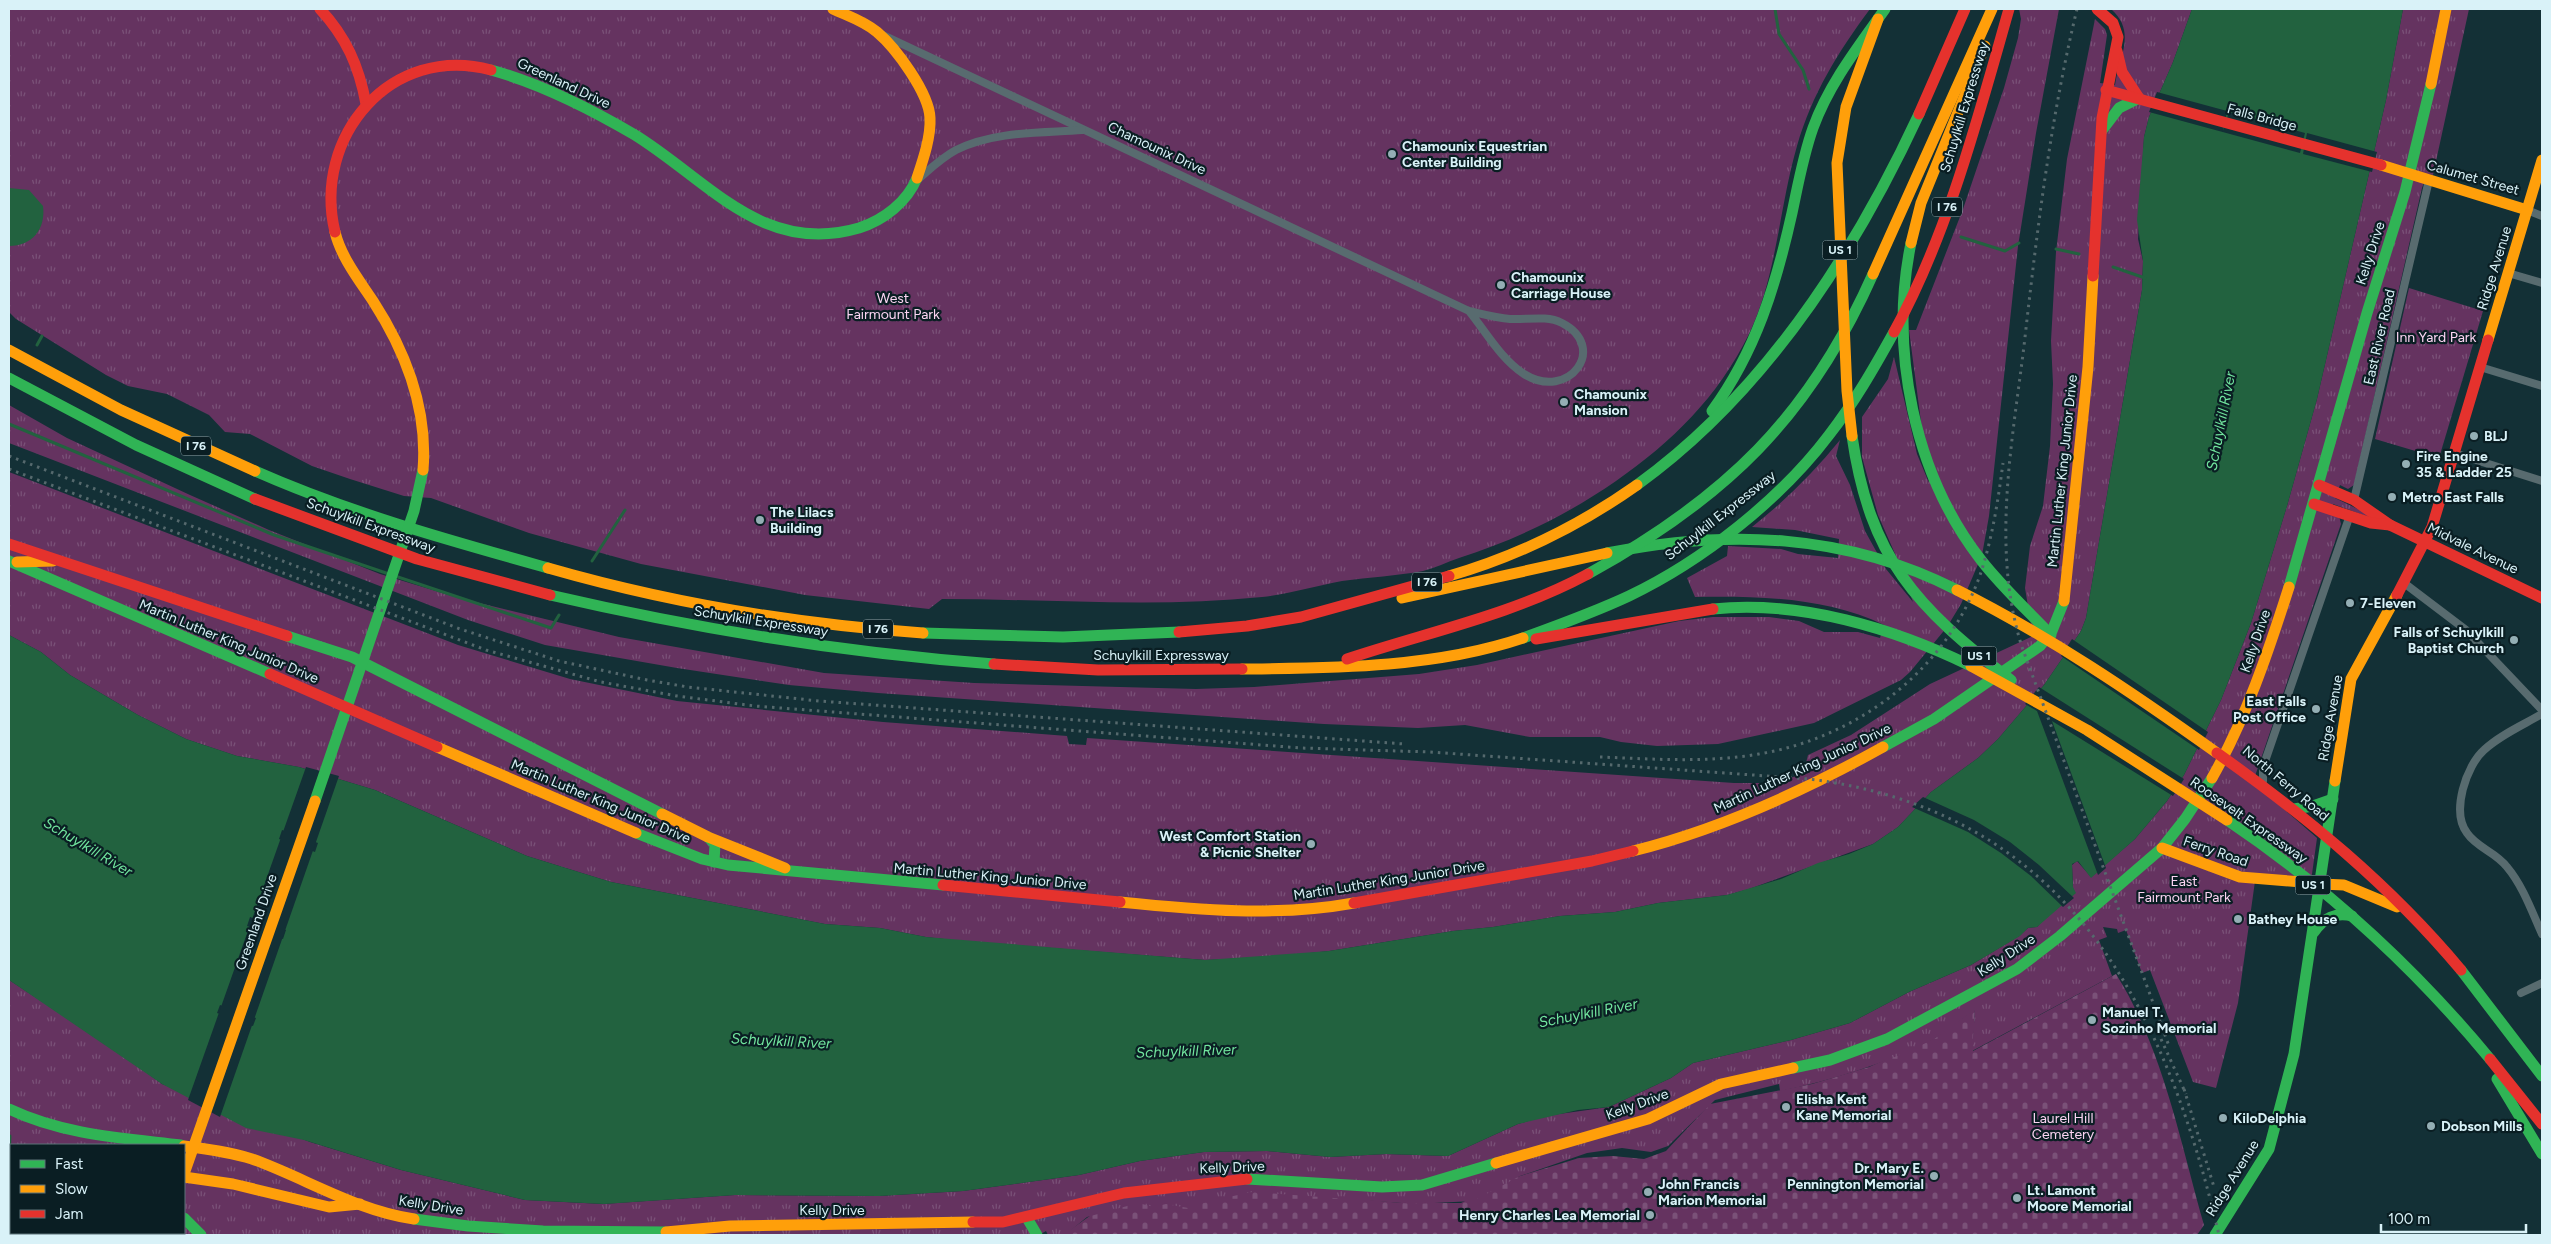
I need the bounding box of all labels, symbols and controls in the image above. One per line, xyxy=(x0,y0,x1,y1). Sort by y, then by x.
street label: Schuylkill Expressway xyxy=(1937,39,1993,175)
street label: Greenland Drive xyxy=(515,55,613,113)
street label: Falls Bridge xyxy=(2225,100,2299,135)
street label: Chamounix Drive xyxy=(1105,118,1209,179)
place label: Chamounix Equestrian Center Building xyxy=(1402,138,1547,171)
marker: Chamounix Equestrian Center Building xyxy=(1386,148,1398,160)
street label: Calumet Street xyxy=(2425,156,2521,199)
road number: I 76 xyxy=(1932,198,1962,216)
street label: Kelly Drive xyxy=(2352,219,2389,287)
street label: Ridge Avenue xyxy=(2474,224,2515,312)
road number: US 1 xyxy=(1822,240,1858,260)
place label: Chamounix Carriage House xyxy=(1511,269,1611,302)
marker: Chamounix Carriage House xyxy=(1495,279,1507,291)
street label: East River Road xyxy=(2360,288,2399,387)
park label: West Fairmount Park xyxy=(846,290,940,323)
park label: Inn Yard Park xyxy=(2396,329,2477,346)
water label: Schuylkill River xyxy=(2203,369,2240,472)
street label: Martin Luther King Junior Drive xyxy=(2044,374,2081,568)
place label: Chamounix Mansion xyxy=(1574,386,1648,419)
marker: Chamounix Mansion xyxy=(1558,396,1570,408)
place label: BLJ xyxy=(2484,428,2508,445)
marker: BLJ xyxy=(2468,430,2480,442)
road number: I 76 xyxy=(181,436,211,456)
place label: Fire Engine 35 & Ladder 25 xyxy=(2416,448,2512,481)
marker: Fire Engine 35 & Ladder 25 xyxy=(2400,458,2412,470)
street label: Schuylkill Expressway xyxy=(1662,467,1780,564)
place label: Metro East Falls xyxy=(2402,489,2504,506)
marker: Metro East Falls xyxy=(2386,491,2398,503)
street label: Schuylkill Expressway xyxy=(304,494,438,557)
place label: The Lilacs Building xyxy=(770,504,834,537)
marker: The Lilacs Building xyxy=(754,514,766,526)
street label: Midvale Avenue xyxy=(2425,519,2521,578)
road number: I 76 xyxy=(1412,572,1442,592)
place label: 7-Eleven xyxy=(2360,595,2416,612)
street label: Martin Luther King Junior Drive xyxy=(136,596,322,687)
marker: 7-Eleven xyxy=(2344,597,2356,609)
street label: Schuylkill Expressway xyxy=(693,602,830,641)
street label: Kelly Drive xyxy=(2237,607,2274,675)
road number: I 76 xyxy=(863,620,893,638)
place label: Falls of Schuylkill Baptist Church xyxy=(2394,624,2504,657)
marker: Falls of Schuylkill Baptist Church xyxy=(2508,634,2520,646)
road number: US 1 xyxy=(1962,646,1996,666)
street label: Schuylkill Expressway xyxy=(1093,647,1229,664)
street label: Ridge Avenue xyxy=(2315,673,2346,762)
place label: East Falls Post Office xyxy=(2233,693,2306,726)
marker: East Falls Post Office xyxy=(2310,703,2322,715)
street label: Martin Luther King Junior Drive xyxy=(1711,720,1894,817)
street label: North Ferry Road xyxy=(2239,742,2332,825)
street label: Martin Luther King Junior Drive xyxy=(508,756,694,847)
street label: Roosevelt Expressway xyxy=(2187,773,2311,868)
water label: Schuylkill River xyxy=(40,813,136,881)
place label: West Comfort Station & Picnic Shelter xyxy=(1159,828,1302,861)
street label: Ferry Road xyxy=(2181,832,2251,871)
marker: West Comfort Station & Picnic Shelter xyxy=(1305,838,1317,850)
street label: Martin Luther King Junior Drive xyxy=(1292,857,1486,904)
street label: Martin Luther King Junior Drive xyxy=(893,860,1087,893)
street label: Greenland Drive xyxy=(232,872,281,972)
park label: East Fairmount Park xyxy=(2137,873,2231,906)
road number: US 1 xyxy=(2296,876,2330,894)
place label: Bathey House xyxy=(2248,911,2338,928)
marker: Bathey House xyxy=(2232,913,2244,925)
street label: Kelly Drive xyxy=(1974,930,2039,980)
water label: Schuylkill River xyxy=(1537,994,1640,1031)
place label: Manuel T. Sozinho Memorial xyxy=(2102,1004,2216,1037)
marker: Manuel T. Sozinho Memorial xyxy=(2086,1014,2098,1026)
water label: Schuylkill River xyxy=(730,1029,832,1053)
water label: Schuylkill River xyxy=(1136,1040,1237,1062)
street label: Kelly Drive xyxy=(1604,1085,1671,1124)
place label: Elisha Kent Kane Memorial xyxy=(1796,1091,1891,1124)
marker: Elisha Kent Kane Memorial xyxy=(1780,1101,1792,1113)
park label: Laurel Hill Cemetery xyxy=(2032,1110,2095,1143)
place label: KiloDelphia xyxy=(2233,1110,2306,1127)
marker: KiloDelphia xyxy=(2217,1112,2229,1124)
place label: Dobson Mills xyxy=(2441,1118,2523,1135)
marker: Dobson Mills xyxy=(2425,1120,2437,1132)
street label: Ridge Avenue xyxy=(2202,1137,2263,1220)
legend xyxy=(10,1144,185,1234)
text: Fast xyxy=(55,1155,84,1173)
street label: Kelly Drive xyxy=(1199,1158,1265,1177)
place label: Dr. Mary E. Pennington Memorial xyxy=(1787,1160,1924,1193)
marker: Dr. Mary E. Pennington Memorial xyxy=(1928,1170,1940,1182)
place label: John Francis Marion Memorial xyxy=(1658,1176,1766,1209)
text: Slow xyxy=(55,1180,88,1198)
place label: Lt. Lamont Moore Memorial xyxy=(2027,1182,2132,1215)
marker: John Francis Marion Memorial xyxy=(1642,1186,1654,1198)
street label: Kelly Drive xyxy=(397,1192,465,1219)
marker: Lt. Lamont Moore Memorial xyxy=(2011,1192,2023,1204)
street label: Kelly Drive xyxy=(799,1202,865,1219)
scale bar xyxy=(2381,1202,2526,1234)
text: Jam xyxy=(55,1205,83,1223)
place label: Henry Charles Lea Memorial xyxy=(1459,1207,1640,1224)
marker: Henry Charles Lea Memorial xyxy=(1644,1209,1656,1221)
text: 100 m xyxy=(2388,1210,2430,1228)

